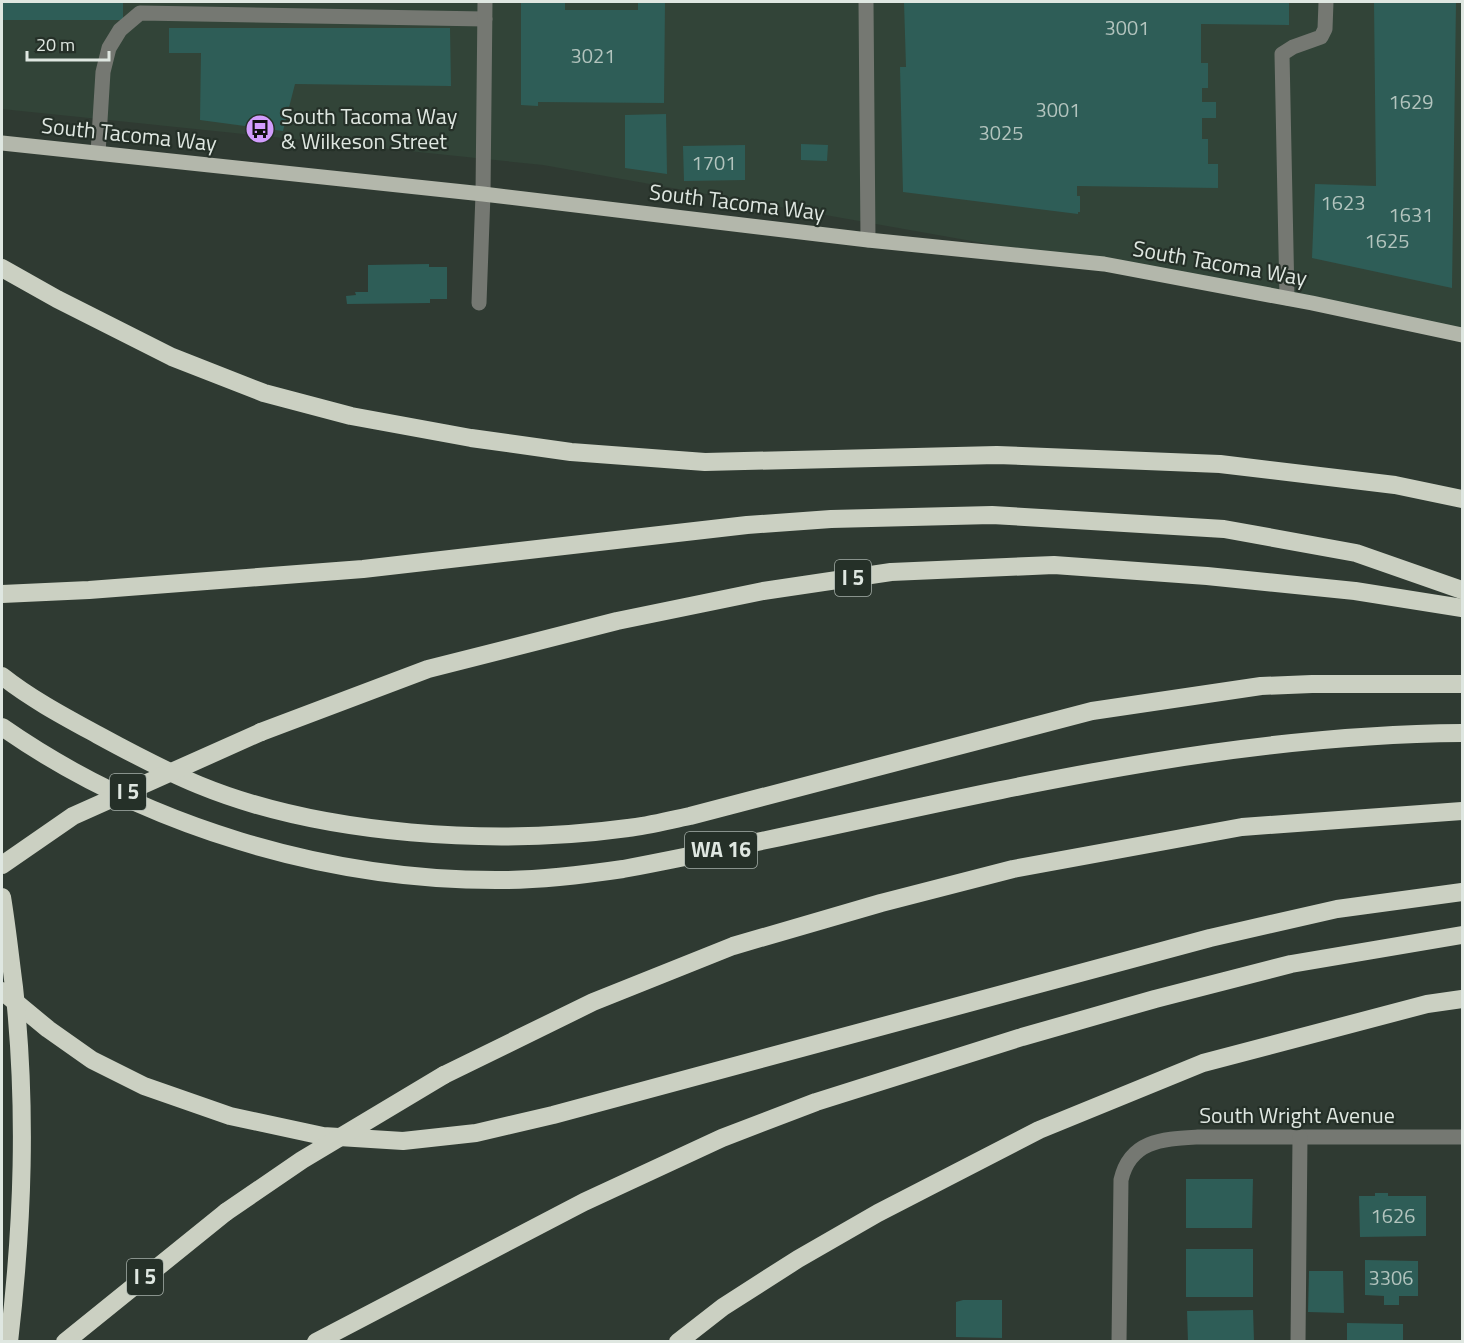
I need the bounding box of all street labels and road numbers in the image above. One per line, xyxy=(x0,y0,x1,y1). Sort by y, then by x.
street label: South Tacoma Way xyxy=(40,108,219,160)
street label: South Tacoma Way xyxy=(647,174,827,230)
street label: South Tacoma Way xyxy=(1130,231,1310,295)
road number: I 5 xyxy=(835,560,871,596)
road number: I 5 xyxy=(110,774,146,810)
road number: WA 16 xyxy=(685,832,757,868)
street label: South Wright Avenue xyxy=(1199,1098,1395,1132)
road number: I 5 xyxy=(127,1259,163,1295)

